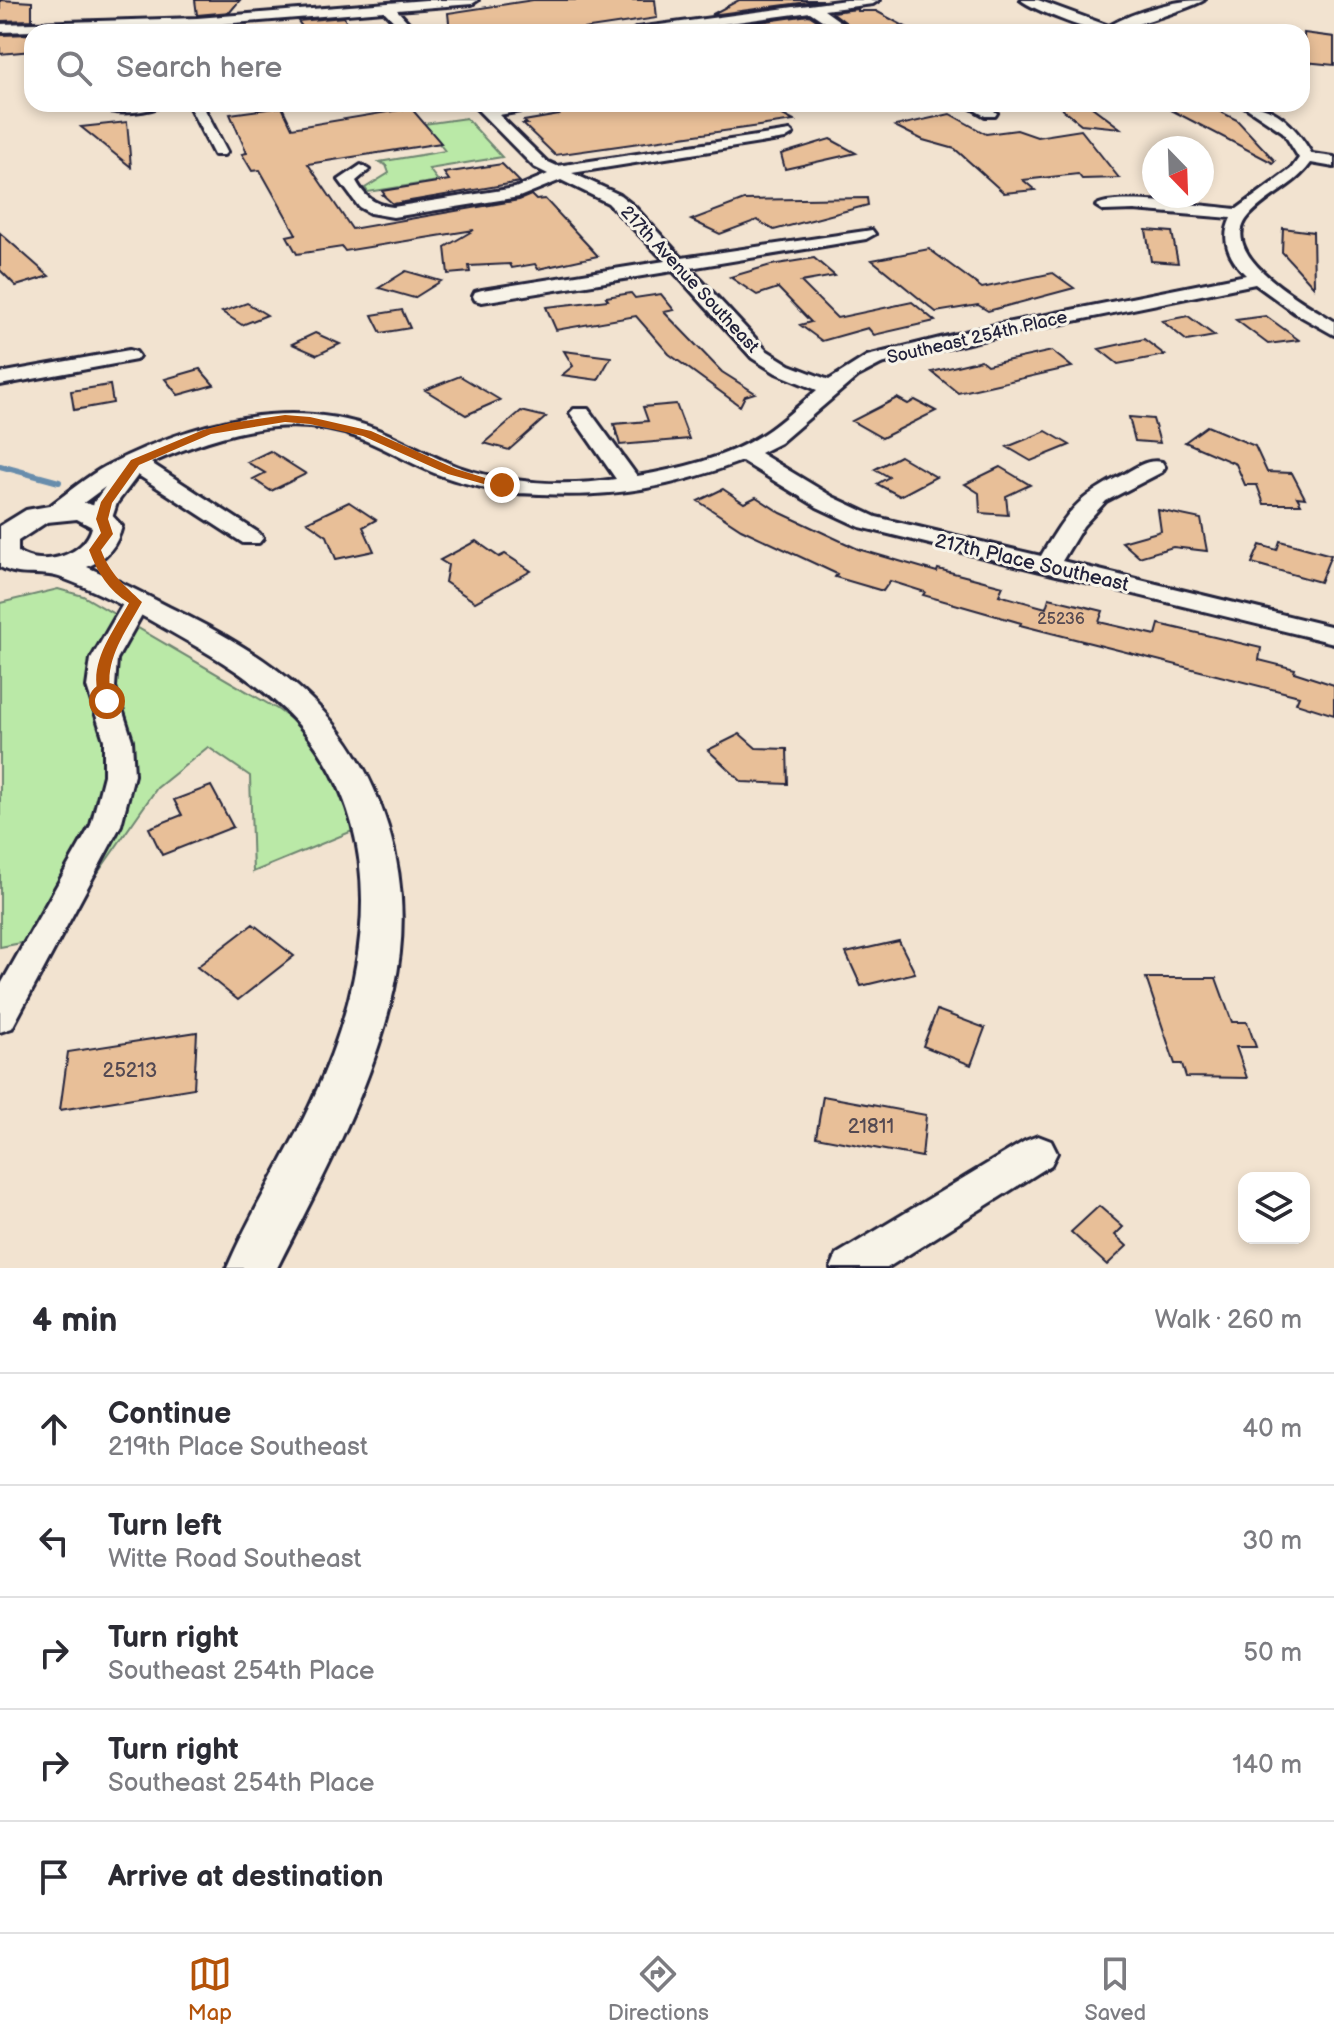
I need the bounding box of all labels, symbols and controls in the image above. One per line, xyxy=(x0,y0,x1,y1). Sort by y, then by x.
search box xyxy=(24,24,1310,112)
icon: search xyxy=(52,46,96,90)
text: Search here xyxy=(116,50,282,86)
north arrow xyxy=(1142,136,1214,208)
street label: 217th Avenue Southeast xyxy=(616,202,763,357)
street label: Southeast 254th Place xyxy=(885,306,1070,368)
route end xyxy=(484,467,520,503)
street label: 217th Place Southeast xyxy=(933,529,1131,597)
house number: 25236 xyxy=(1037,610,1085,629)
route start xyxy=(89,683,125,719)
house number: 25213 xyxy=(103,1059,157,1083)
house number: 21811 xyxy=(848,1115,894,1139)
map controls xyxy=(1238,1172,1310,1244)
button: layers xyxy=(1238,1172,1310,1244)
text: 4 min xyxy=(32,1300,118,1341)
text: Walk · 260 m xyxy=(1155,1305,1302,1336)
text: Continue xyxy=(108,1396,231,1432)
icon: ahead xyxy=(32,1407,76,1451)
text: 40 m xyxy=(1242,1414,1302,1445)
text: 219th Place Southeast xyxy=(108,1432,368,1463)
text: Turn left xyxy=(108,1508,222,1544)
icon: left xyxy=(32,1519,76,1563)
text: 30 m xyxy=(1242,1526,1302,1557)
text: Witte Road Southeast xyxy=(108,1544,362,1575)
text: Turn right xyxy=(108,1620,239,1656)
icon: right xyxy=(32,1631,76,1675)
text: 50 m xyxy=(1243,1638,1302,1669)
text: Southeast 254th Place xyxy=(108,1656,375,1687)
text: Turn right xyxy=(108,1732,239,1768)
icon: right xyxy=(32,1743,76,1787)
text: 140 m xyxy=(1232,1750,1302,1781)
text: Southeast 254th Place xyxy=(108,1768,375,1799)
icon: arrive xyxy=(32,1855,76,1899)
text: Arrive at destination xyxy=(108,1859,384,1895)
tab: Map xyxy=(188,1952,232,2027)
tab: Directions xyxy=(608,1952,709,2027)
tab: Saved xyxy=(1084,1952,1146,2027)

